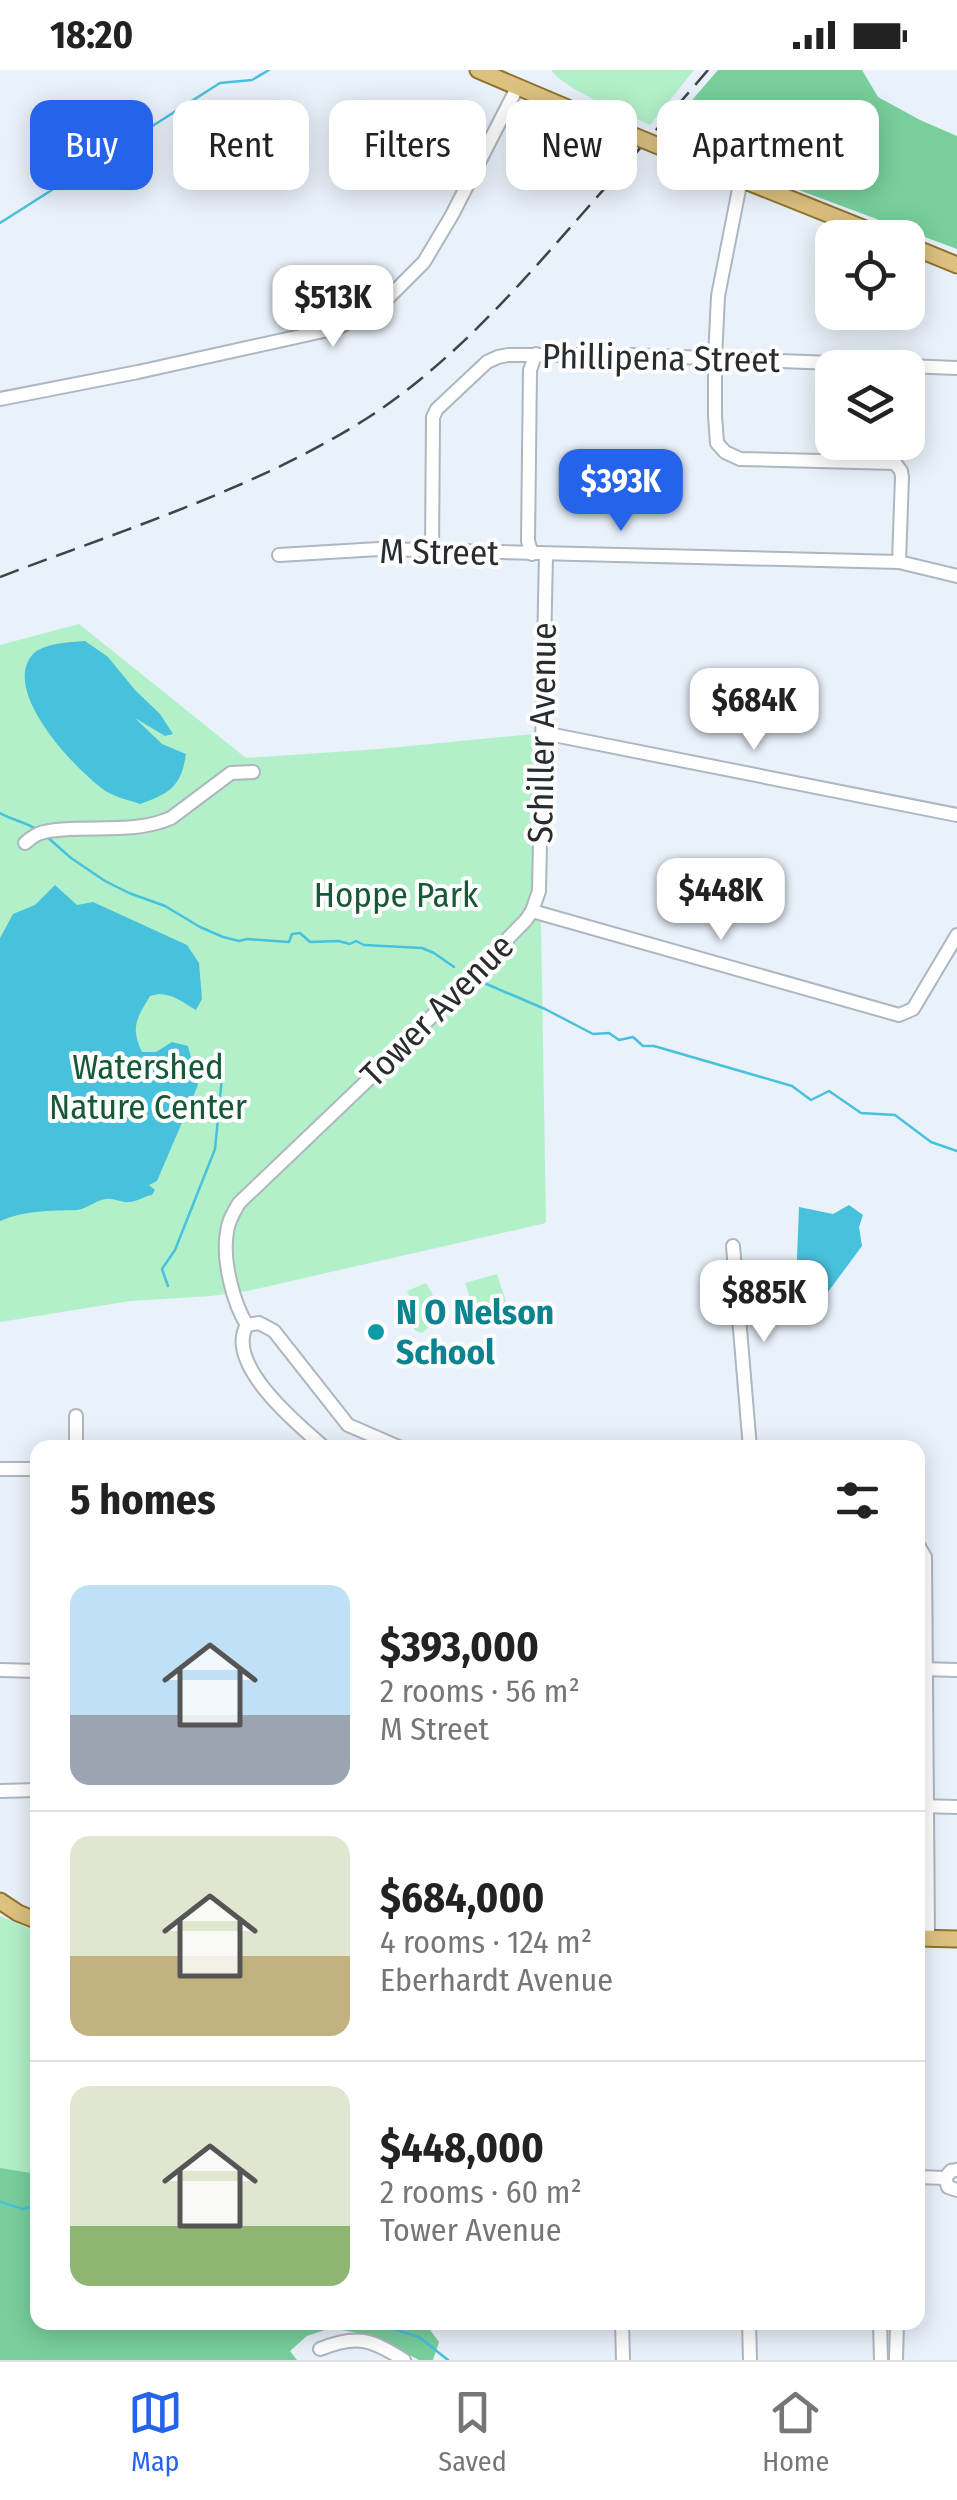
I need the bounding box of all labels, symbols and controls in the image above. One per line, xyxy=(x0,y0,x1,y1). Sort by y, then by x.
text: 18:20 xyxy=(50,12,133,58)
chip: Buy xyxy=(30,100,153,190)
chip: Rent xyxy=(173,100,309,190)
chip: Filters xyxy=(329,100,486,190)
chip: New xyxy=(506,100,637,190)
chip: Apartment xyxy=(657,100,879,190)
map controls xyxy=(815,220,925,460)
button: locate xyxy=(815,220,925,330)
pin: $513K xyxy=(263,265,403,350)
text: $513K xyxy=(294,278,372,316)
street label: Phillipena Street xyxy=(542,335,781,381)
button: layers xyxy=(815,350,925,460)
pin: $393K xyxy=(551,449,691,534)
text: $393K xyxy=(581,462,661,500)
street label: M Street xyxy=(379,530,499,574)
street label: Schiller Avenue xyxy=(519,622,565,844)
pin: $684K xyxy=(684,668,824,753)
text: $684K xyxy=(712,681,796,719)
pin: $448K xyxy=(651,858,791,943)
text: $448K xyxy=(679,871,763,909)
park label: Hoppe Park xyxy=(314,874,479,916)
street label: Tower Avenue xyxy=(352,925,522,1095)
park label: Watershed Nature Center xyxy=(49,1046,247,1128)
pin: $885K xyxy=(694,1260,834,1345)
text: $885K xyxy=(722,1273,806,1311)
place label: N O Nelson School xyxy=(396,1291,554,1373)
marker: N O Nelson School xyxy=(365,1321,387,1343)
icon: filters xyxy=(830,1473,885,1528)
text: 5 homes xyxy=(70,1475,216,1525)
text: $393,000 xyxy=(380,1622,539,1672)
icon: home xyxy=(150,1625,270,1745)
text: 2 rooms · 56 m² xyxy=(380,1672,580,1710)
text: M Street xyxy=(380,1710,489,1748)
text: $684,000 xyxy=(380,1873,544,1923)
icon: home xyxy=(150,1876,270,1996)
text: 4 rooms · 124 m² xyxy=(380,1923,592,1961)
text: Eberhardt Avenue xyxy=(380,1961,613,1999)
text: $448,000 xyxy=(380,2123,544,2173)
icon: home xyxy=(150,2126,270,2246)
text: 2 rooms · 60 m² xyxy=(380,2173,582,2211)
text: Tower Avenue xyxy=(380,2211,562,2249)
tab: Map xyxy=(128,2385,183,2478)
tab: Saved xyxy=(438,2385,507,2478)
tab: Home xyxy=(762,2385,829,2478)

